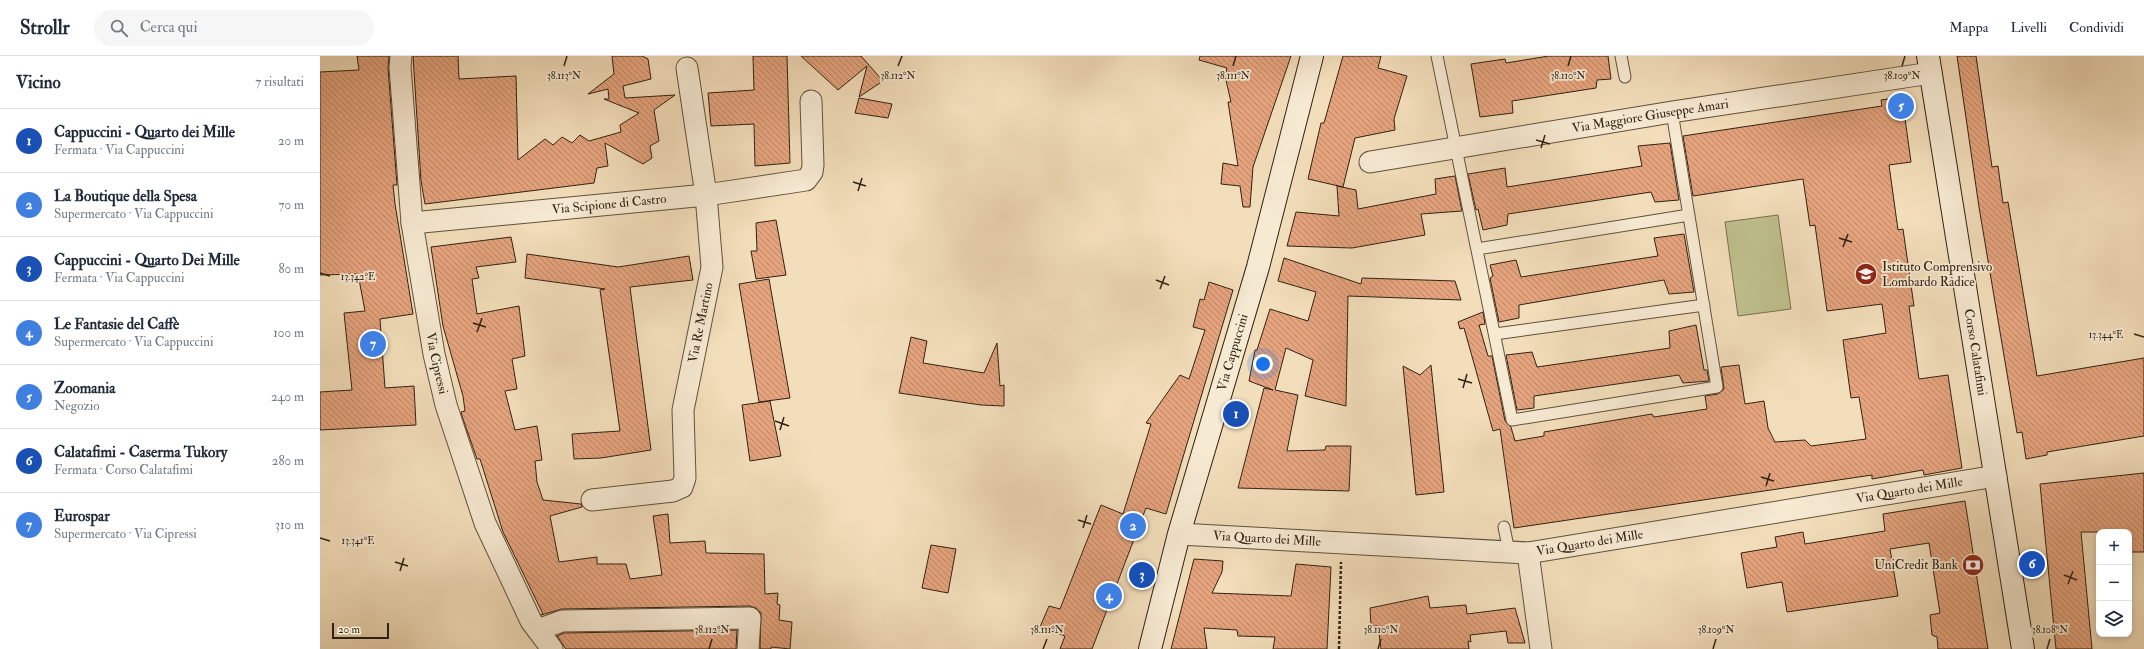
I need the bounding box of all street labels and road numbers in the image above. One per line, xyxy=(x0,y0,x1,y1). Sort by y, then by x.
street label: Via Maggiore Giuseppe Amari xyxy=(1571,96,1730,136)
street label: Via Scipione di Castro xyxy=(551,191,667,218)
street label: Via Re Martino xyxy=(685,281,717,364)
street label: Corso Calatafimi xyxy=(1961,308,1990,397)
street label: Via Cappuccini xyxy=(1214,311,1252,393)
street label: Via Cipressi xyxy=(423,331,451,396)
street label: Via Quarto dei Mille xyxy=(1855,474,1964,507)
street label: Via Quarto dei Mille xyxy=(1535,526,1645,560)
street label: Via Quarto dei Mille xyxy=(1212,528,1322,550)

